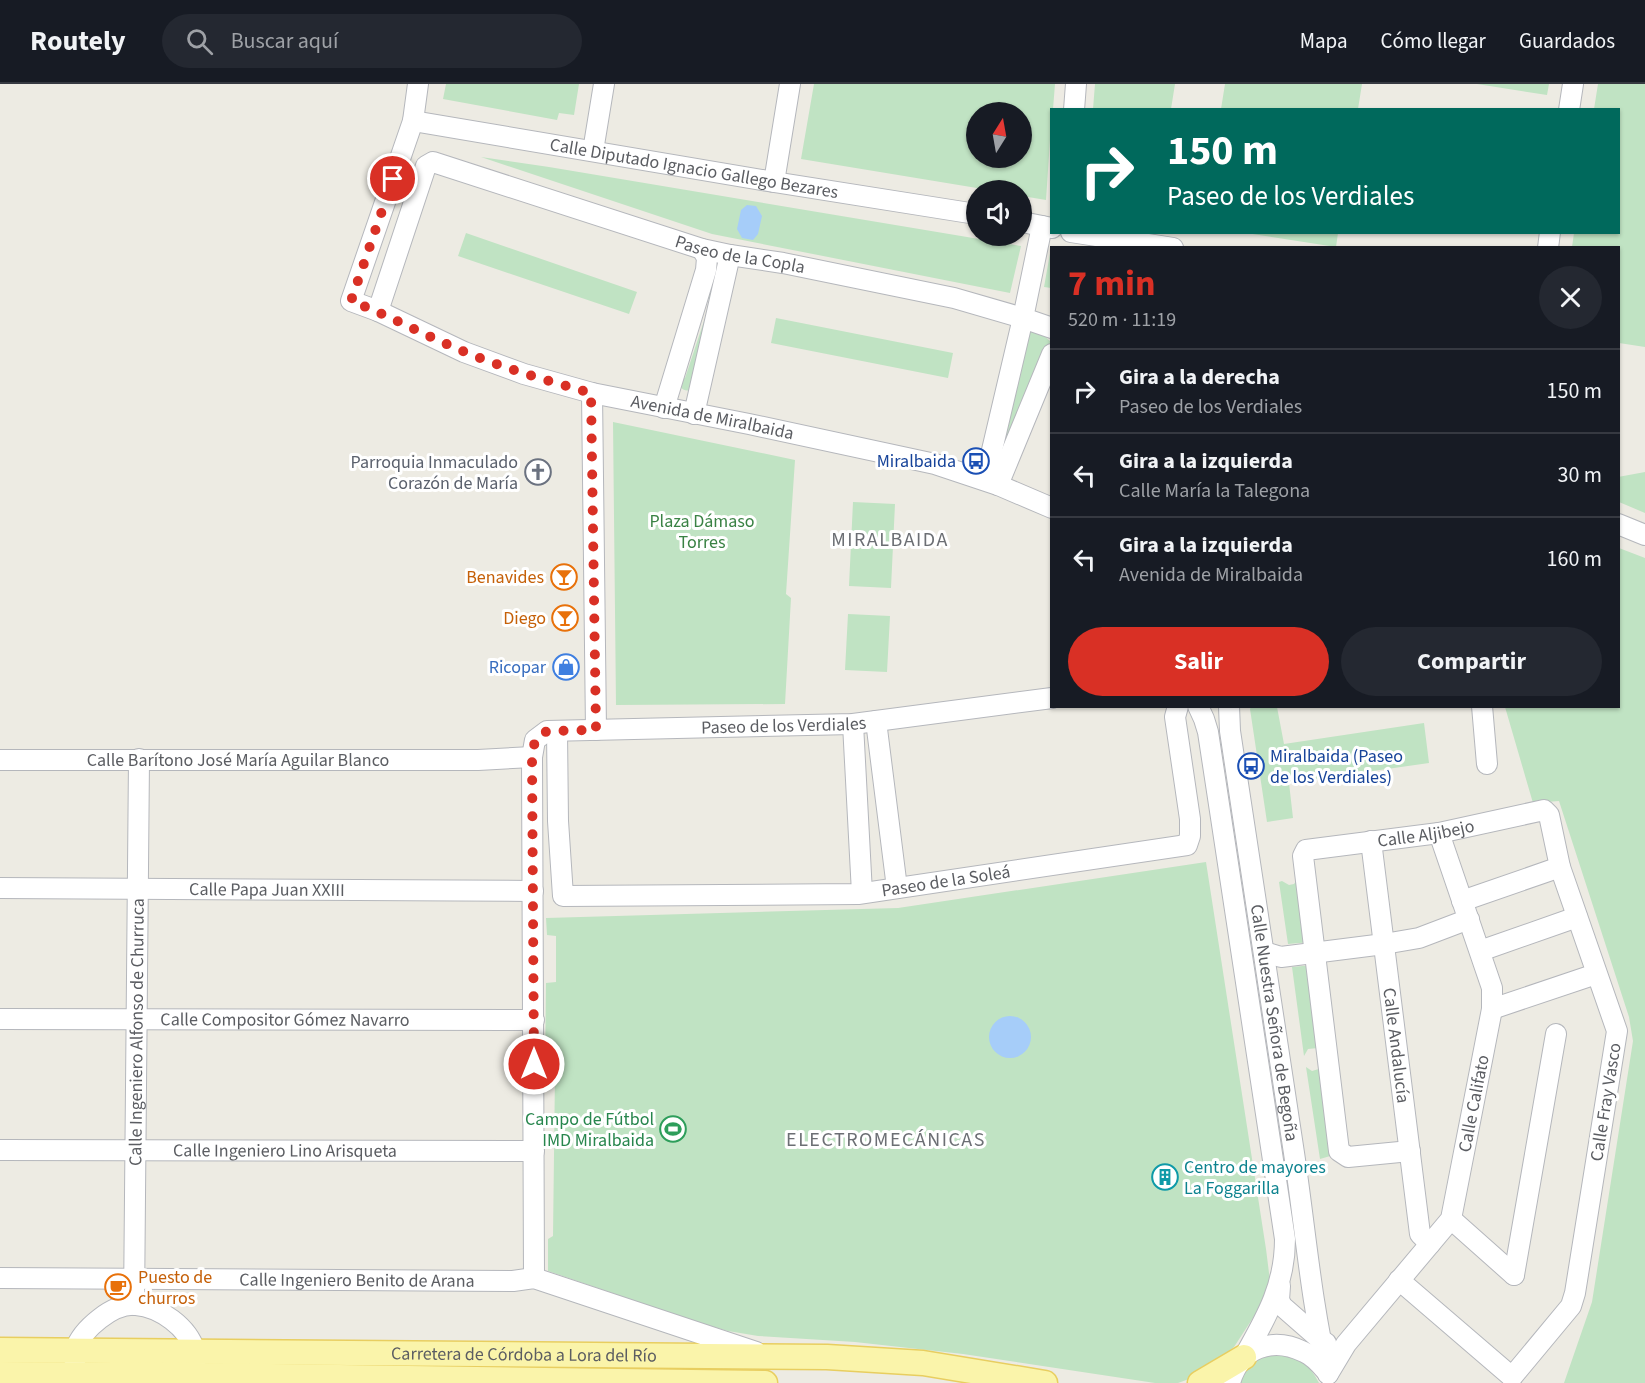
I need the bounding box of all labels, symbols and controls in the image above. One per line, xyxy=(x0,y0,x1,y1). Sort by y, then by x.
search box xyxy=(162,14,582,68)
text: Routely xyxy=(30,21,126,61)
icon: search xyxy=(183,25,216,58)
text: Buscar aquí xyxy=(231,25,338,57)
text: Mapa xyxy=(1300,26,1348,56)
text: Cómo llegar xyxy=(1381,26,1486,56)
text: Guardados xyxy=(1519,26,1615,56)
north arrow xyxy=(966,102,1032,168)
map controls xyxy=(966,102,1032,246)
text: 150 m xyxy=(1167,121,1278,181)
street label: Calle Diputado Ignacio Gallego Bezares xyxy=(548,132,840,205)
icon: right xyxy=(1068,132,1146,210)
pin xyxy=(367,153,418,204)
icon: arrive xyxy=(376,162,409,195)
text: Paseo de los Verdiales xyxy=(1167,177,1414,216)
button: sound xyxy=(966,180,1032,246)
street label: Paseo de la Copla xyxy=(672,229,807,280)
text: 7 min xyxy=(1068,258,1156,309)
button: close xyxy=(1539,266,1602,329)
text: 520 m · 11:19 xyxy=(1068,306,1176,334)
text: Gira a la derecha xyxy=(1119,361,1280,393)
icon: right xyxy=(1068,375,1101,408)
text: 150 m xyxy=(1547,375,1602,407)
street label: Avenida de Miralbaida xyxy=(629,388,796,446)
text: Paseo de los Verdiales xyxy=(1119,393,1302,421)
text: Gira a la izquierda xyxy=(1119,445,1293,477)
bus stop icon: Miralbaida xyxy=(961,446,991,476)
place label: Miralbaida xyxy=(877,449,956,474)
place label: Parroquia Inmaculado Corazón de María xyxy=(351,450,518,496)
church icon: Parroquia Inmaculado Corazón de María xyxy=(523,457,553,487)
icon: left xyxy=(1068,459,1101,492)
text: 30 m xyxy=(1557,459,1602,491)
text: Calle María la Talegona xyxy=(1119,477,1310,505)
park label: Plaza Dámaso Torres xyxy=(649,509,755,555)
district label: MIRALBAIDA xyxy=(831,526,949,554)
text: Gira a la izquierda xyxy=(1119,529,1293,561)
icon: left xyxy=(1068,543,1101,576)
text: 160 m xyxy=(1547,543,1602,575)
text: Avenida de Miralbaida xyxy=(1119,561,1303,589)
bar icon: Benavides xyxy=(549,562,579,592)
place label: Benavides xyxy=(466,565,544,590)
bar icon: Diego xyxy=(550,603,580,633)
place label: Diego xyxy=(503,606,546,631)
button: Salir xyxy=(1068,627,1329,696)
button: Compartir xyxy=(1341,627,1602,696)
shop icon: Ricopar xyxy=(551,652,581,682)
place label: Ricopar xyxy=(489,655,547,680)
street label: Paseo de los Verdiales xyxy=(701,710,868,740)
place label: Miralbaida (Paseo de los Verdiales) xyxy=(1270,744,1403,790)
street label: Calle Barítono José María Aguilar Blanco xyxy=(87,748,389,773)
bus stop icon: Miralbaida (Paseo de los Verdiales) xyxy=(1236,751,1266,781)
street label: Calle Aljibejo xyxy=(1376,813,1477,853)
street label: Paseo de la Soleá xyxy=(880,859,1012,903)
street label: Calle Papa Juan XXIII xyxy=(189,877,345,902)
street label: Calle Ingeniero Alfonso de Churruca xyxy=(123,898,150,1166)
street label: Calle Nuestra Señora de Begoña xyxy=(1244,902,1305,1143)
street label: Calle Andalucía xyxy=(1377,986,1416,1104)
street label: Calle Compositor Gómez Navarro xyxy=(160,1007,410,1032)
position arrow xyxy=(502,1032,566,1096)
street label: Calle Fray Vasco xyxy=(1584,1041,1628,1163)
street label: Calle Califato xyxy=(1452,1053,1495,1154)
place label: Campo de Fútbol IMD Miralbaida xyxy=(525,1107,654,1153)
sports icon: Campo de Fútbol IMD Miralbaida xyxy=(658,1114,688,1144)
district label: ELECTROMECÁNICAS xyxy=(786,1126,986,1154)
street label: Calle Ingeniero Lino Arisqueta xyxy=(173,1138,397,1163)
place label: Centro de mayores La Foggarilla xyxy=(1184,1155,1326,1201)
building icon: Centro de mayores La Foggarilla xyxy=(1150,1162,1180,1192)
place label: Puesto de churros xyxy=(138,1265,212,1311)
street label: Calle Ingeniero Benito de Arana xyxy=(239,1267,475,1293)
cafe icon: Puesto de churros xyxy=(103,1272,133,1302)
street label: Carretera de Córdoba a Lora del Río xyxy=(391,1341,657,1368)

